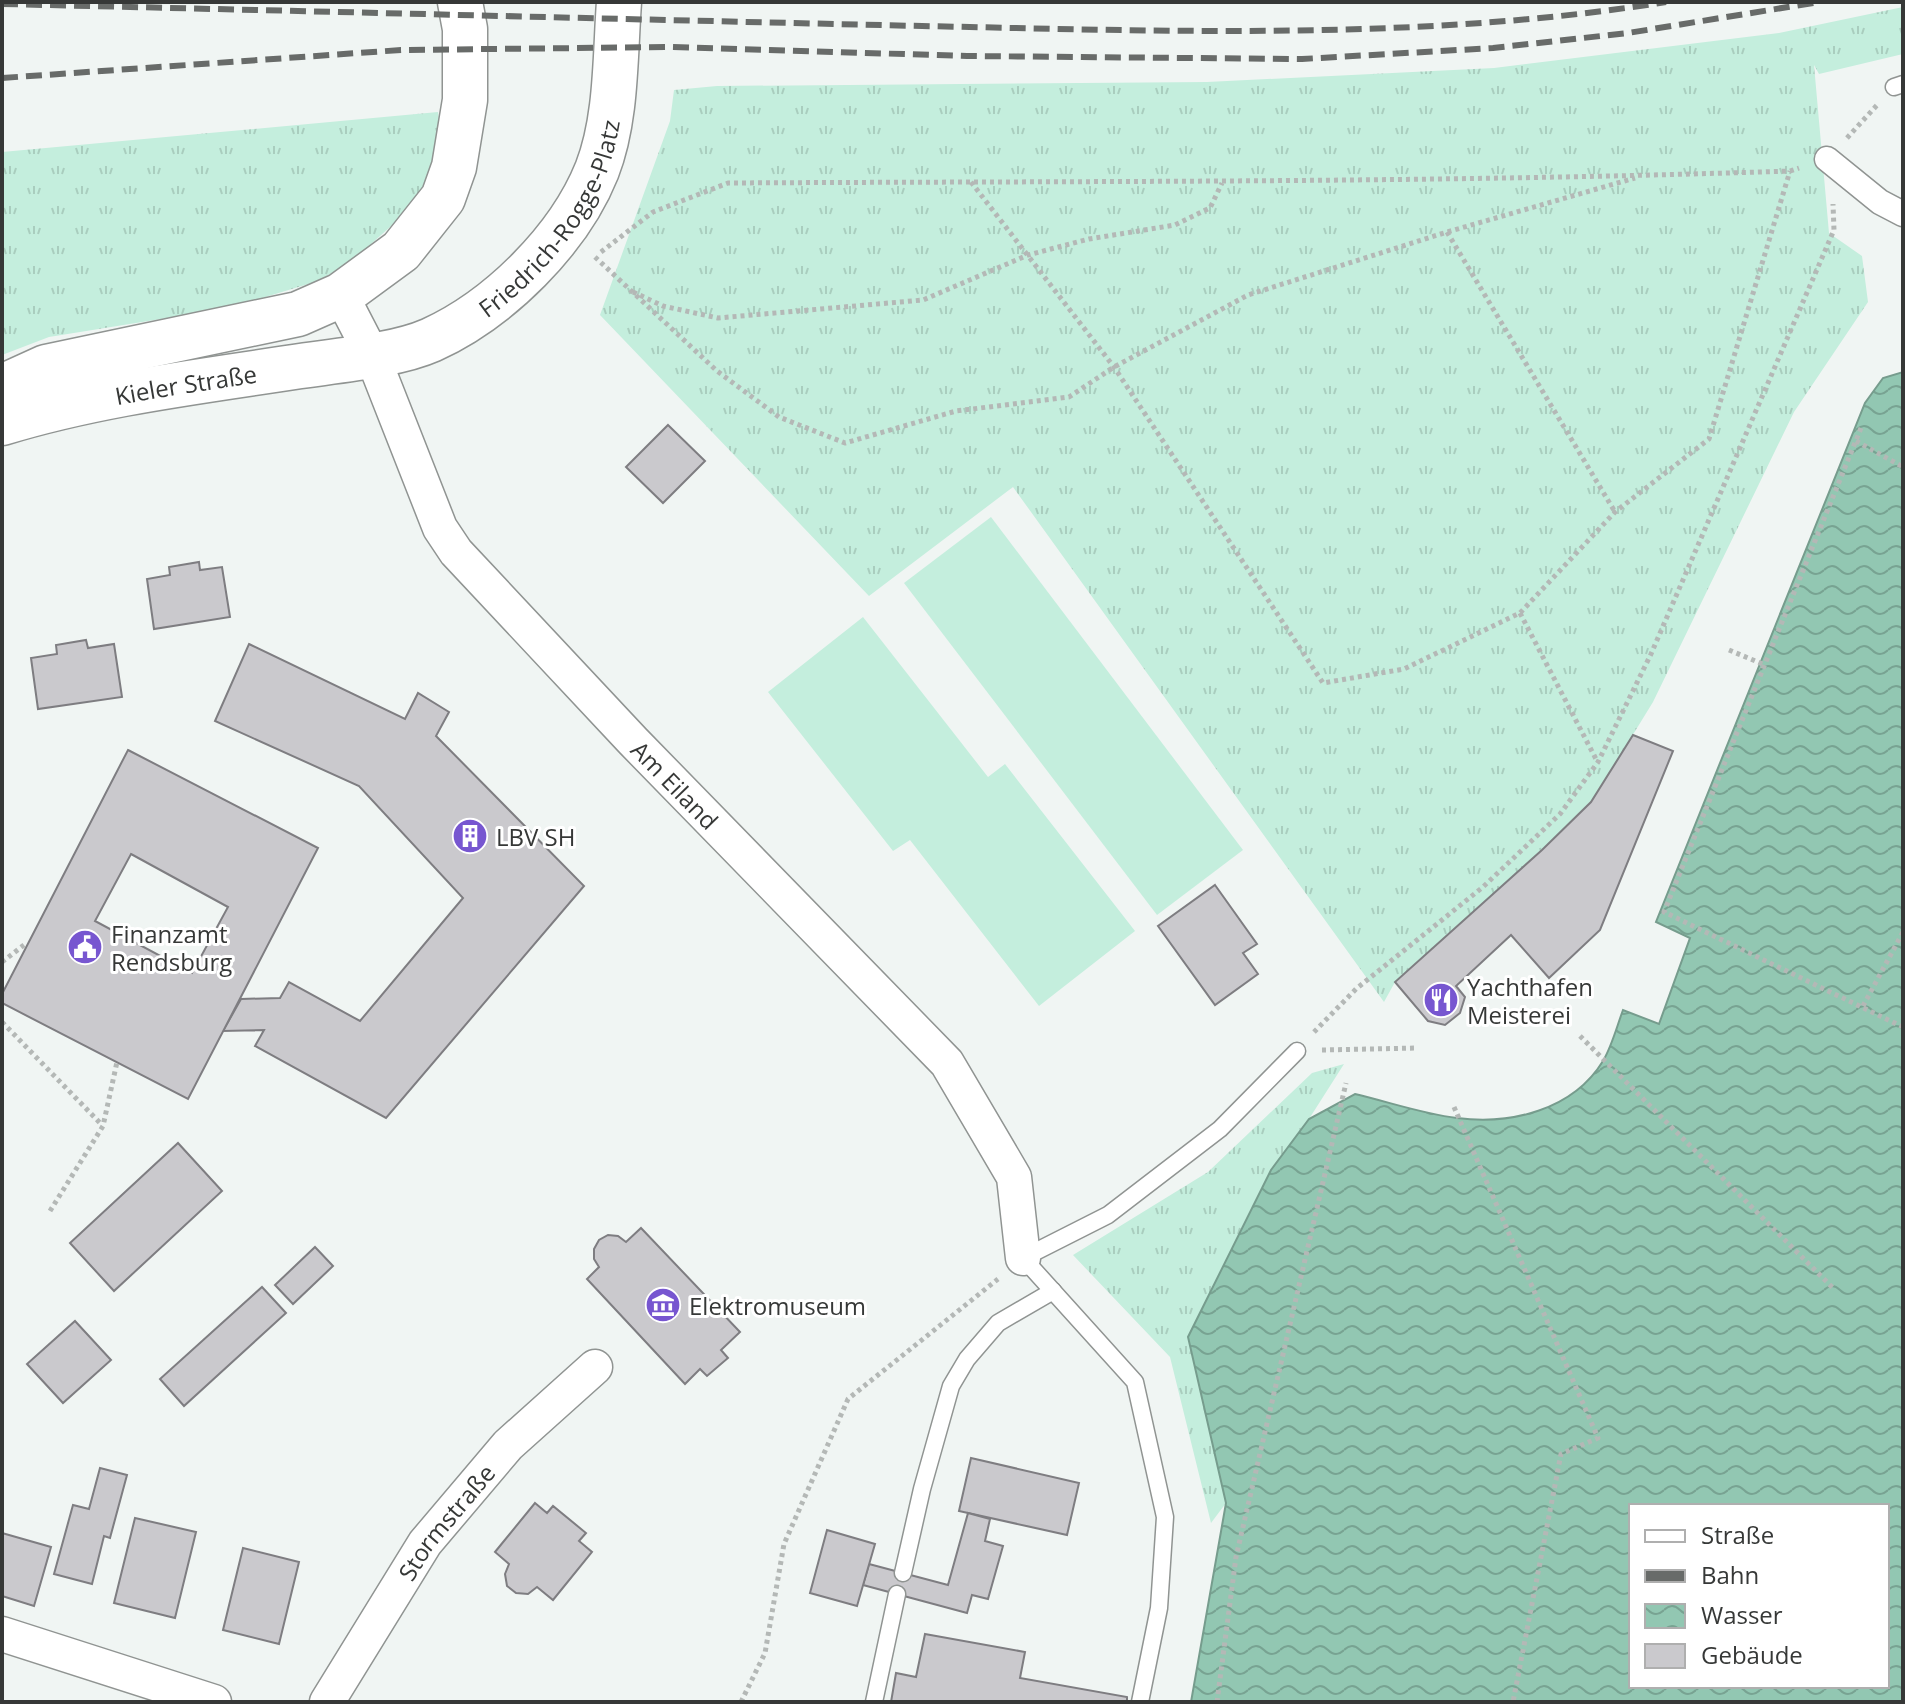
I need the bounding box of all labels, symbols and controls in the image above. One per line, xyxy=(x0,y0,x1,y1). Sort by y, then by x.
street label: Friedrich-Rogge-Platz xyxy=(471,117,626,324)
street label: Kieler Straße xyxy=(112,356,259,412)
street label: Am Eiland xyxy=(625,733,726,836)
building icon: LBV SH xyxy=(451,817,489,855)
place label: LBV SH xyxy=(496,820,575,853)
place label: Finanzamt Rendsburg xyxy=(111,917,232,978)
public building icon: Finanzamt Rendsburg xyxy=(66,928,104,966)
place label: Yachthafen Meisterei xyxy=(1467,970,1593,1031)
restaurant icon: Yachthafen Meisterei xyxy=(1422,981,1460,1019)
museum icon: Elektromuseum xyxy=(644,1286,682,1324)
place label: Elektromuseum xyxy=(689,1289,866,1322)
street label: Stormstraße xyxy=(390,1457,502,1586)
legend xyxy=(1629,1504,1889,1688)
text: Straße xyxy=(1701,1518,1774,1551)
text: Bahn xyxy=(1701,1558,1759,1591)
text: Wasser xyxy=(1701,1598,1783,1631)
text: Gebäude xyxy=(1701,1638,1803,1671)

